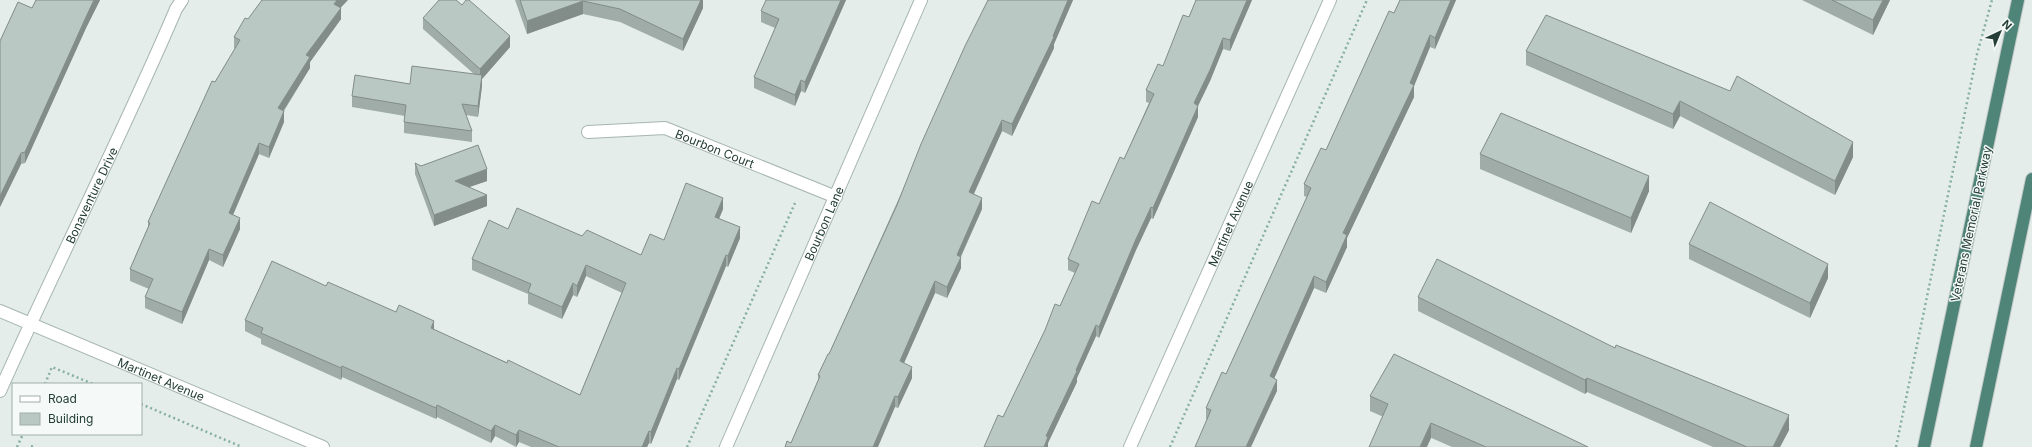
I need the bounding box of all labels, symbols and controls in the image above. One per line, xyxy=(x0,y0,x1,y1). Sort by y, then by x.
north arrow xyxy=(1980,12,2020,52)
text: N xyxy=(1999,17,2015,33)
street label: Bourbon Court xyxy=(673,126,757,171)
street label: Bonaventure Drive xyxy=(62,145,120,246)
street label: Veterans Memorial Parkway xyxy=(1947,145,1995,303)
street label: Martinet Avenue xyxy=(1204,178,1256,269)
street label: Bourbon Lane xyxy=(801,184,846,263)
street label: Martinet Avenue xyxy=(116,354,207,404)
legend xyxy=(12,383,142,435)
text: Road xyxy=(48,391,77,406)
text: Building xyxy=(48,411,93,426)

